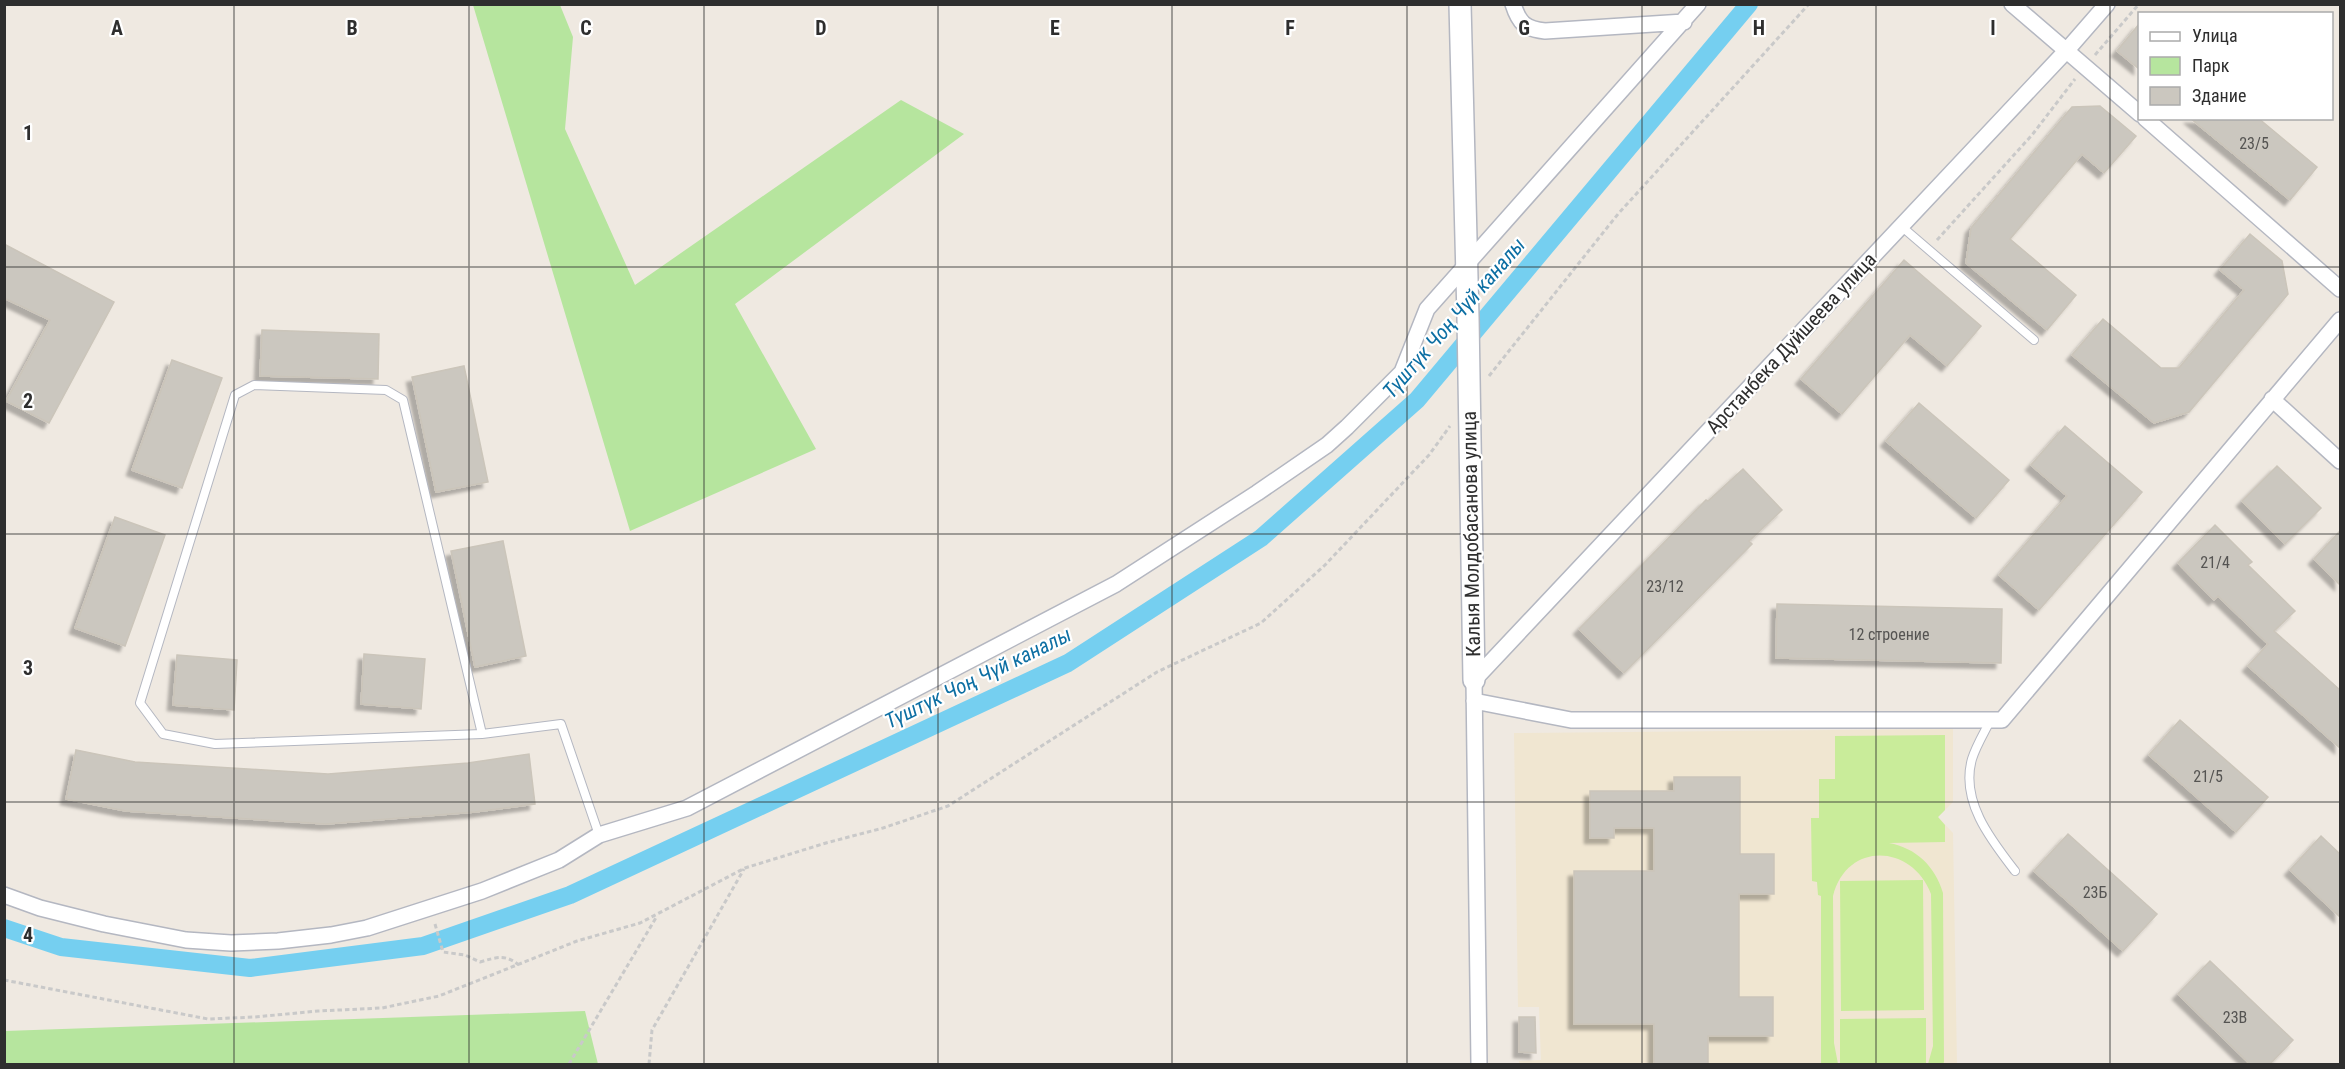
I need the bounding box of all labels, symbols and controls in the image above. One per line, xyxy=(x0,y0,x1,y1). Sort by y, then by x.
legend xyxy=(2138,12,2333,120)
text: A xyxy=(111,16,123,40)
text: B xyxy=(346,16,358,40)
text: C xyxy=(580,16,592,40)
text: D xyxy=(815,16,827,40)
text: E xyxy=(1050,16,1060,40)
text: F xyxy=(1285,16,1295,40)
text: G xyxy=(1518,16,1530,40)
text: H xyxy=(1753,16,1765,40)
text: I xyxy=(1990,16,1996,40)
text: Улица xyxy=(2192,25,2238,46)
text: Парк xyxy=(2192,55,2230,76)
text: Здание xyxy=(2192,85,2246,106)
text: 1 xyxy=(23,121,33,145)
house number: 23/5 xyxy=(2239,134,2269,153)
water label: Түштүк Чоң Чүй каналы xyxy=(1378,233,1530,403)
street label: Арстанбека Дуйшеева улица xyxy=(1701,247,1881,439)
text: 2 xyxy=(23,389,33,413)
street label: Калыя Молдобасанова улица xyxy=(1457,411,1485,657)
house number: 21/4 xyxy=(2200,553,2230,572)
house number: 23/12 xyxy=(1646,577,1684,596)
water label: Түштүк Чоң Чүй каналы xyxy=(881,622,1075,734)
house number: 12 строение xyxy=(1849,625,1929,644)
text: 3 xyxy=(23,656,33,680)
house number: 21/5 xyxy=(2193,767,2223,786)
house number: 23Б xyxy=(2083,883,2108,902)
text: 4 xyxy=(23,923,33,947)
house number: 23В xyxy=(2223,1008,2247,1027)

